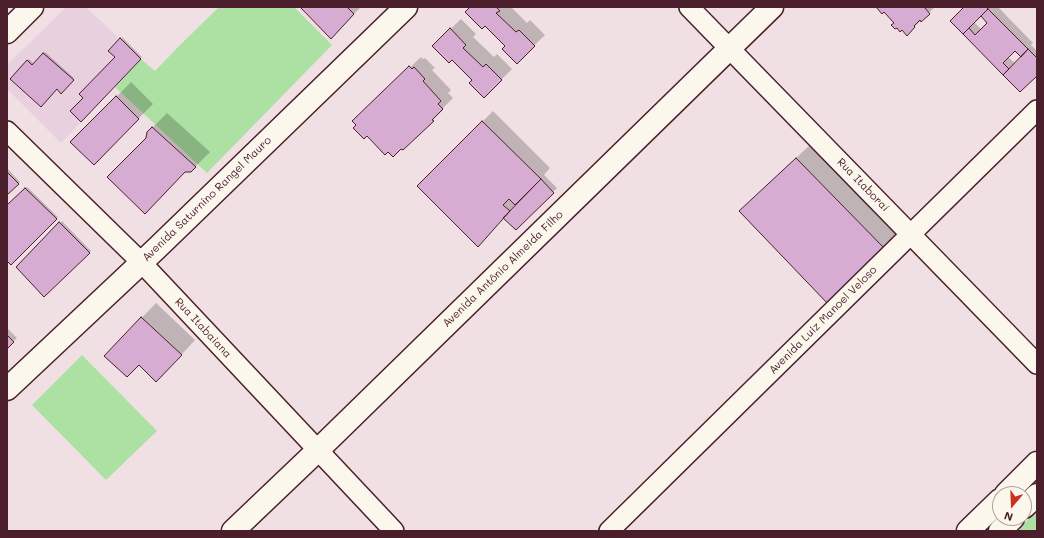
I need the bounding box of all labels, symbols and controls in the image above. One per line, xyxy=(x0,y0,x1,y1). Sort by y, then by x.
street label: Avenida Saturnino Rangel Mauro xyxy=(140,134,274,264)
street label: Rua Itaboraí xyxy=(834,155,892,215)
street label: Avenida Antônio Almeida Filho xyxy=(440,208,566,330)
street label: Avenida Luiz Manoel Veloso xyxy=(766,263,880,377)
street label: Rua Itabaiana xyxy=(172,295,234,361)
north arrow xyxy=(992,486,1032,526)
text: N xyxy=(1002,508,1015,525)

